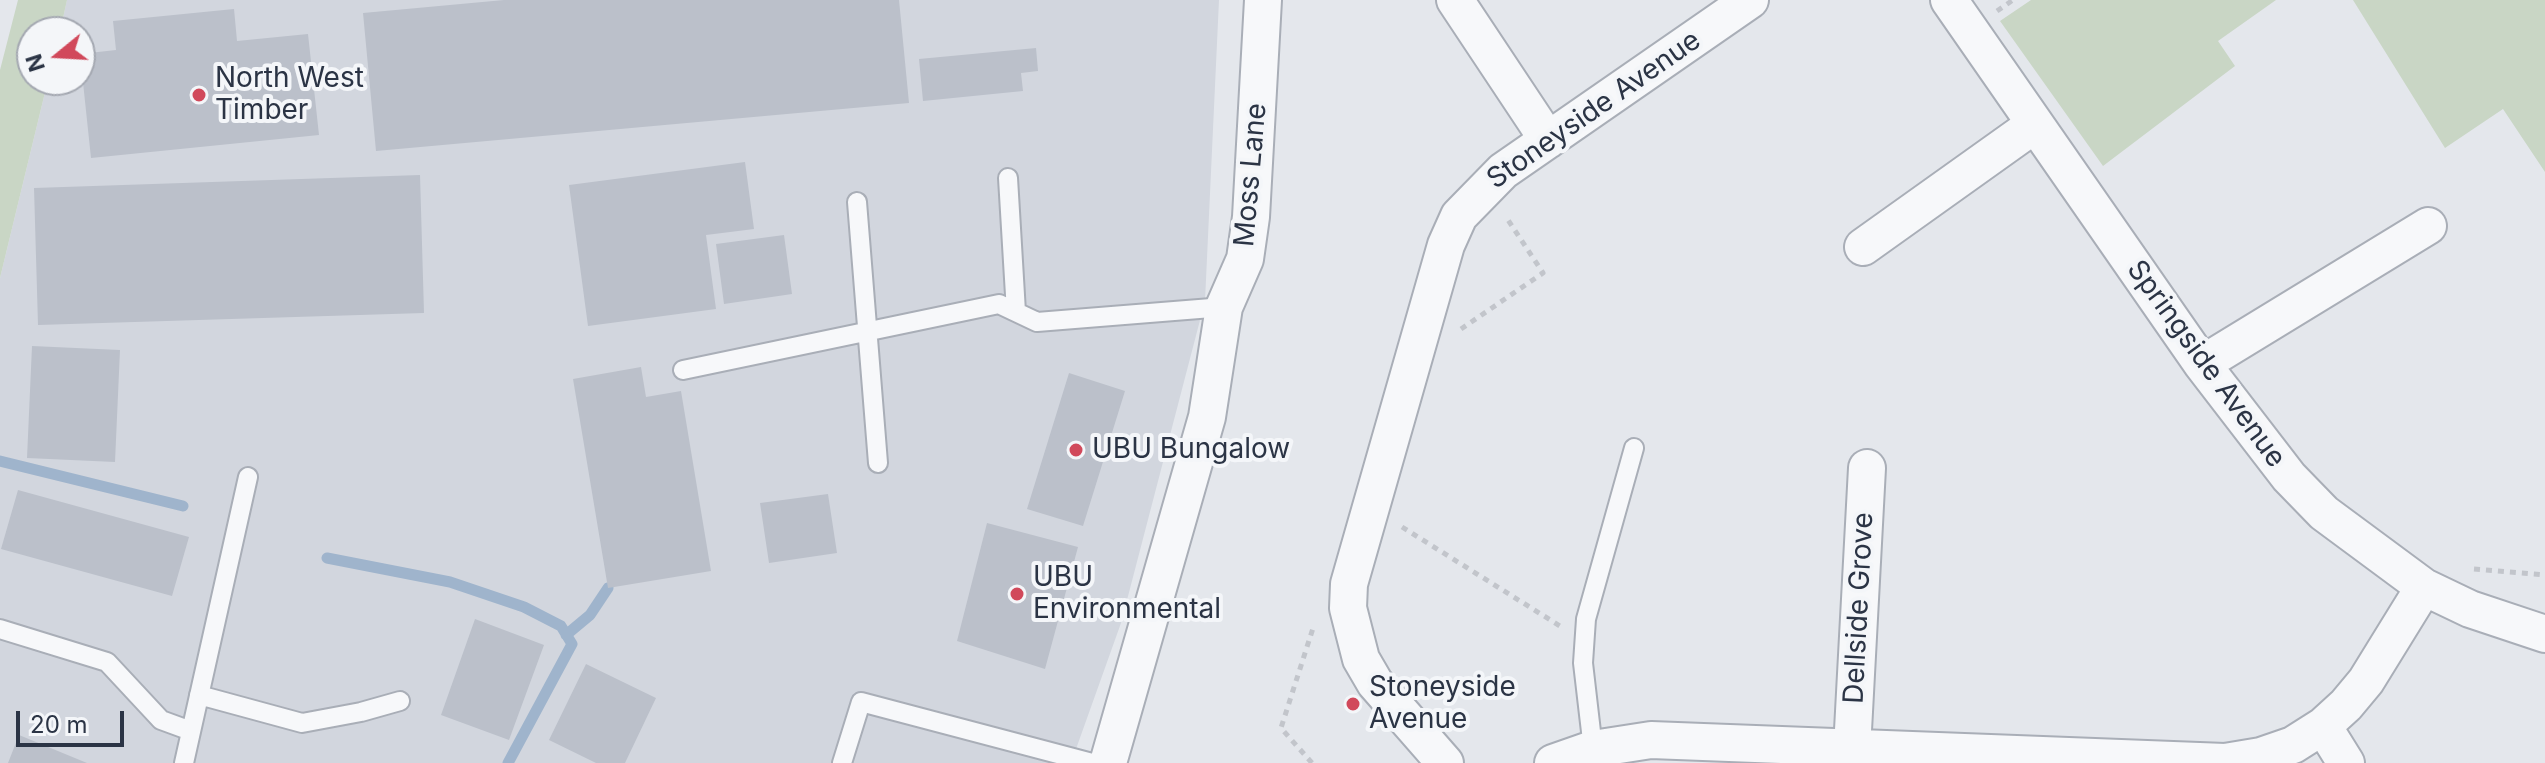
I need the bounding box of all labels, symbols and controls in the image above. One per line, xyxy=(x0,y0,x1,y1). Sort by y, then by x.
north arrow xyxy=(16,16,96,96)
street label: Stoneyside Avenue xyxy=(1481,24,1707,196)
text: N xyxy=(20,51,50,75)
place label: North West Timber xyxy=(215,62,364,128)
marker: North West Timber xyxy=(190,86,208,104)
street label: Moss Lane xyxy=(1228,102,1274,248)
street label: Springside Avenue xyxy=(2120,254,2292,474)
place label: UBU Bungalow xyxy=(1092,433,1290,467)
marker: UBU Bungalow xyxy=(1067,441,1085,459)
street label: Dellside Grove xyxy=(1837,511,1881,705)
place label: UBU Environmental xyxy=(1033,561,1221,627)
marker: UBU Environmental xyxy=(1008,585,1026,603)
place label: Stoneyside Avenue xyxy=(1369,671,1516,737)
scale bar xyxy=(20,695,128,745)
marker: Stoneyside Avenue xyxy=(1344,695,1362,713)
text: 20 m xyxy=(30,710,88,739)

